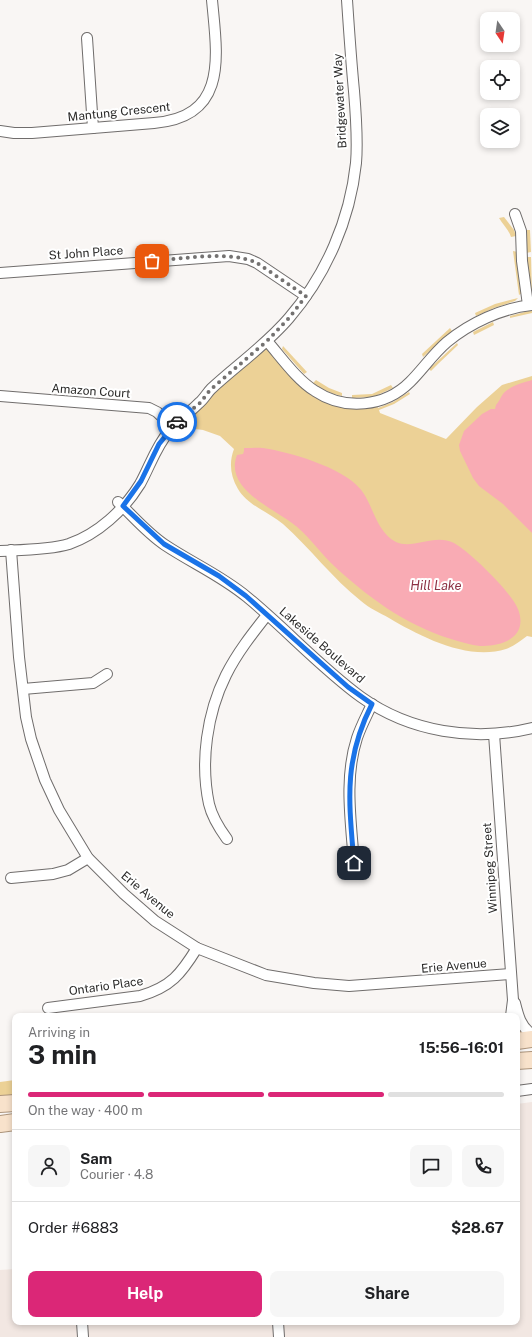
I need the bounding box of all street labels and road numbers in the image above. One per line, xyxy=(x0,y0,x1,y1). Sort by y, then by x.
street label: Bridgewater Way xyxy=(330,53,349,149)
street label: Mantung Crescent xyxy=(67,100,171,124)
street label: St John Place xyxy=(48,243,124,263)
street label: Amazon Court xyxy=(51,381,131,401)
street label: Lakeside Boulevard xyxy=(276,604,368,686)
street label: Winnipeg Street xyxy=(480,822,500,914)
street label: Erie Avenue xyxy=(118,868,178,922)
street label: Erie Avenue xyxy=(421,956,488,976)
street label: Ontario Place xyxy=(68,974,144,998)

